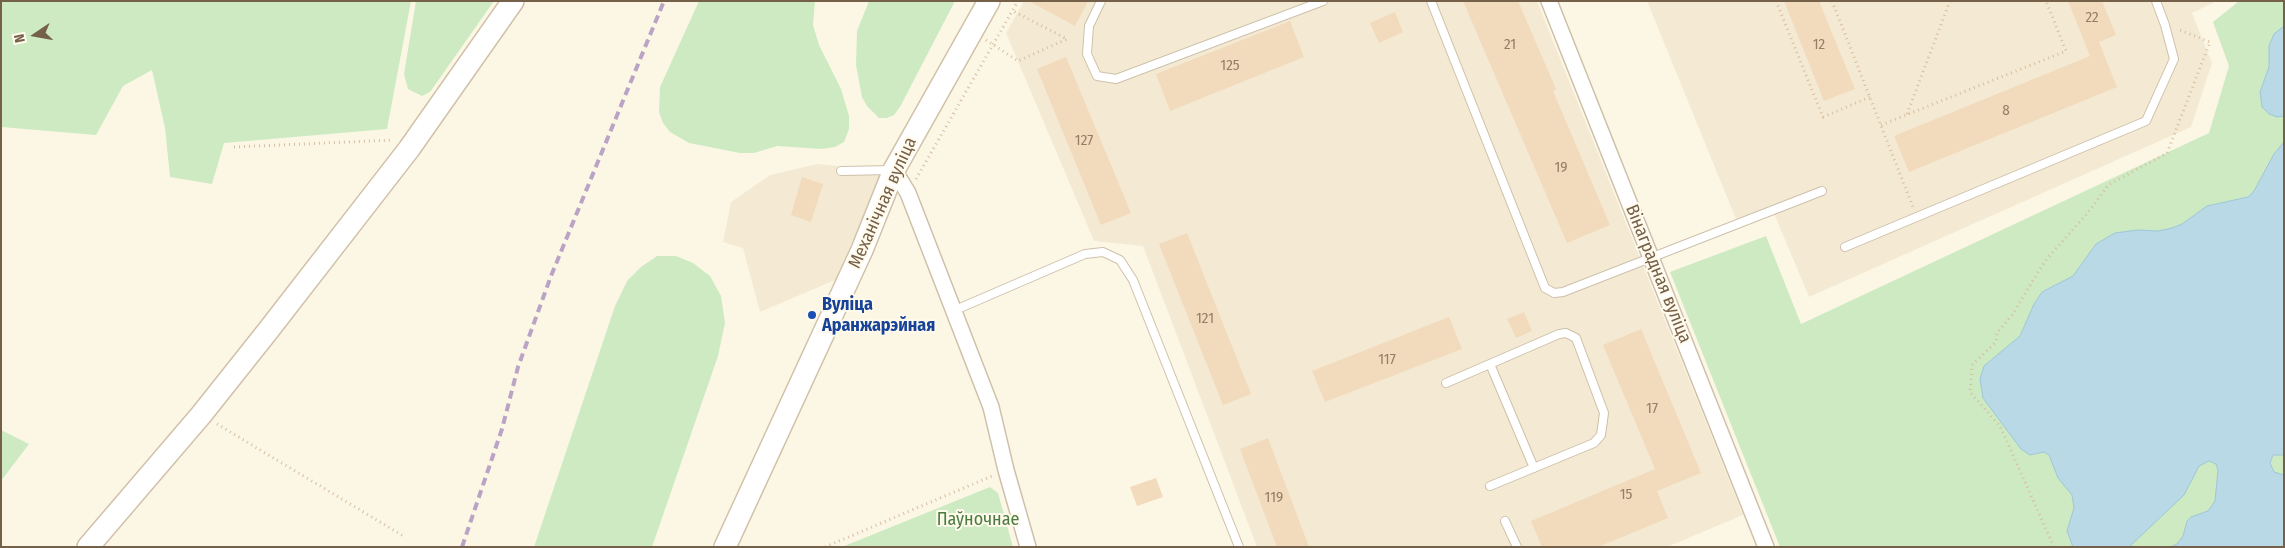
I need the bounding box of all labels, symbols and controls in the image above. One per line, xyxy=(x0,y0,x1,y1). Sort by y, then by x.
house number: 22 xyxy=(2085,9,2099,27)
north arrow xyxy=(10,10,60,60)
text: N xyxy=(11,32,29,44)
house number: 21 xyxy=(1504,36,1516,54)
house number: 12 xyxy=(1813,36,1825,54)
house number: 125 xyxy=(1220,57,1240,75)
house number: 8 xyxy=(2002,102,2010,120)
house number: 127 xyxy=(1075,132,1093,150)
street label: Механічная вуліца xyxy=(844,134,922,272)
house number: 19 xyxy=(1554,159,1568,177)
street label: Вінаградная вуліца xyxy=(1620,202,1696,346)
place label: Вуліца Аранжарэйная xyxy=(822,294,935,336)
marker: Вуліца Аранжарэйная xyxy=(806,309,818,321)
house number: 121 xyxy=(1196,310,1214,328)
house number: 117 xyxy=(1378,351,1396,369)
house number: 17 xyxy=(1646,400,1658,418)
house number: 15 xyxy=(1620,486,1632,504)
house number: 119 xyxy=(1265,489,1283,507)
park label: Паўночнае xyxy=(937,509,1019,531)

